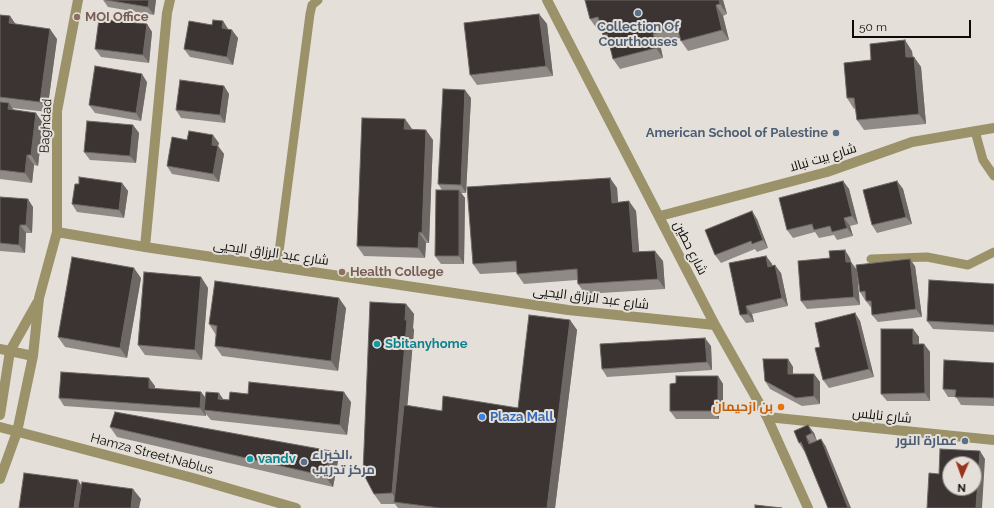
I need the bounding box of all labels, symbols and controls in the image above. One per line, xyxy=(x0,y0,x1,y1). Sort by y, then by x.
marker: Collection Of Courthouses xyxy=(633,8,643,18)
place label: MOI Office xyxy=(85,9,149,25)
marker: MOI Office xyxy=(72,12,82,22)
scale bar xyxy=(854,12,973,38)
place label: Collection Of Courthouses xyxy=(597,19,679,50)
text: 50 m xyxy=(859,20,887,34)
street label: Baghdad xyxy=(37,98,55,154)
place label: American School of Palestine xyxy=(646,125,828,141)
marker: American School of Palestine xyxy=(831,128,841,138)
street label: شارع بيت نبالا xyxy=(788,140,858,176)
street label: شارع حطين xyxy=(670,218,710,278)
street label: شارع عبد الرزاق اليحيى xyxy=(212,237,330,269)
place label: Health College xyxy=(350,264,444,280)
marker: Health College xyxy=(337,267,347,277)
street label: شارع عبد الرزاق اليحيى xyxy=(532,283,650,313)
place label: Sbitanyhome xyxy=(385,336,467,352)
marker: Sbitanyhome xyxy=(372,339,382,349)
place label: بن ازحيمان xyxy=(713,399,773,415)
marker: بن ازحيمان xyxy=(776,402,786,412)
street label: شارع نابلس xyxy=(852,405,912,427)
place label: Plaza Mall xyxy=(490,409,554,425)
marker: Plaza Mall xyxy=(477,412,487,422)
street label: Hamza Street;Nablus xyxy=(89,430,215,478)
place label: عمارة النور xyxy=(896,433,957,449)
marker: عمارة النور xyxy=(960,436,970,446)
place label: الخبراء، مركز تدريب xyxy=(312,447,375,478)
place label: vandv xyxy=(258,451,296,467)
marker: vandv xyxy=(245,454,255,464)
north arrow xyxy=(942,456,982,496)
marker: الخبراء، مركز تدريب xyxy=(299,457,309,467)
text: N xyxy=(957,481,966,494)

